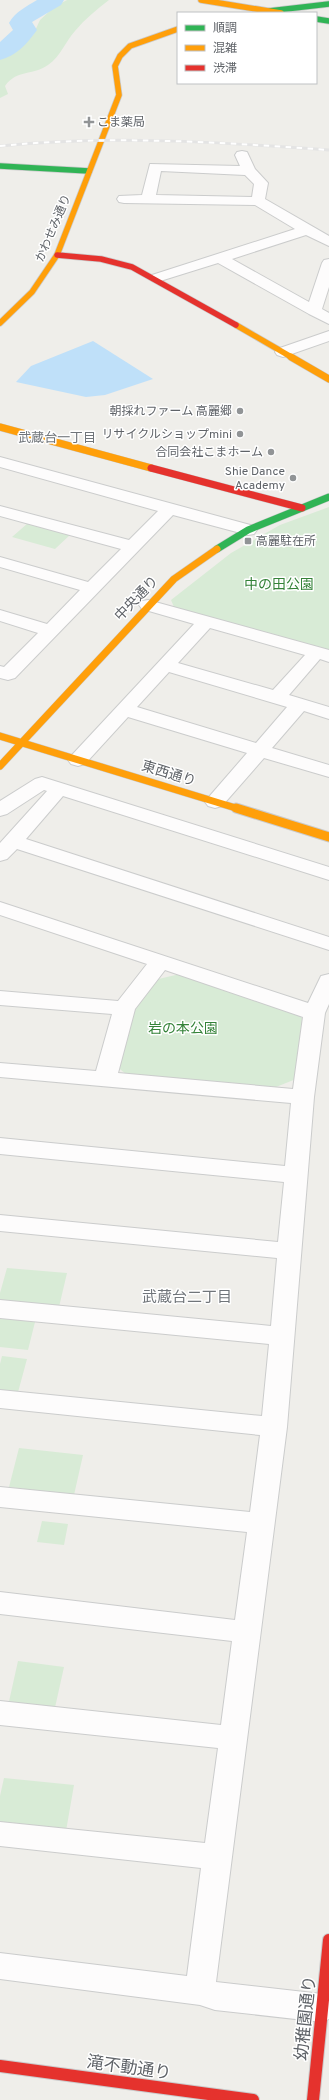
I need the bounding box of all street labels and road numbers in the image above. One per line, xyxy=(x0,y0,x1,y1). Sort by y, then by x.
street label: かわせみ通り xyxy=(32,192,75,265)
street label: 中央通り xyxy=(112,573,163,625)
street label: 東西通り xyxy=(139,758,198,791)
street label: 幼稚園通り xyxy=(292,1975,322,2062)
street label: 滝不動通り xyxy=(85,2052,172,2086)

